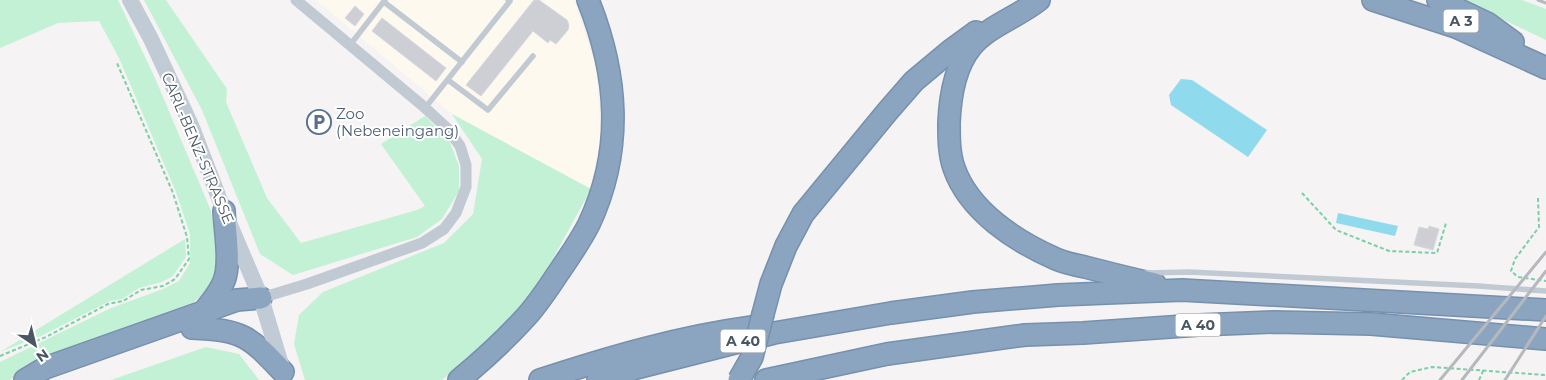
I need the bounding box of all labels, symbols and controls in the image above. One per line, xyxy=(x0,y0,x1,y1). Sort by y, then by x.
road number: A 3 xyxy=(1444,10,1478,32)
street label: CARL-BENZ-STRASSE xyxy=(157,69,239,227)
place label: Zoo (Nebeneingang) xyxy=(336,104,459,140)
parking icon: Zoo (Nebeneingang) xyxy=(306,109,332,135)
road number: A 40 xyxy=(1176,314,1220,336)
north arrow xyxy=(10,320,60,370)
road number: A 40 xyxy=(720,330,766,352)
text: N xyxy=(33,345,52,366)

